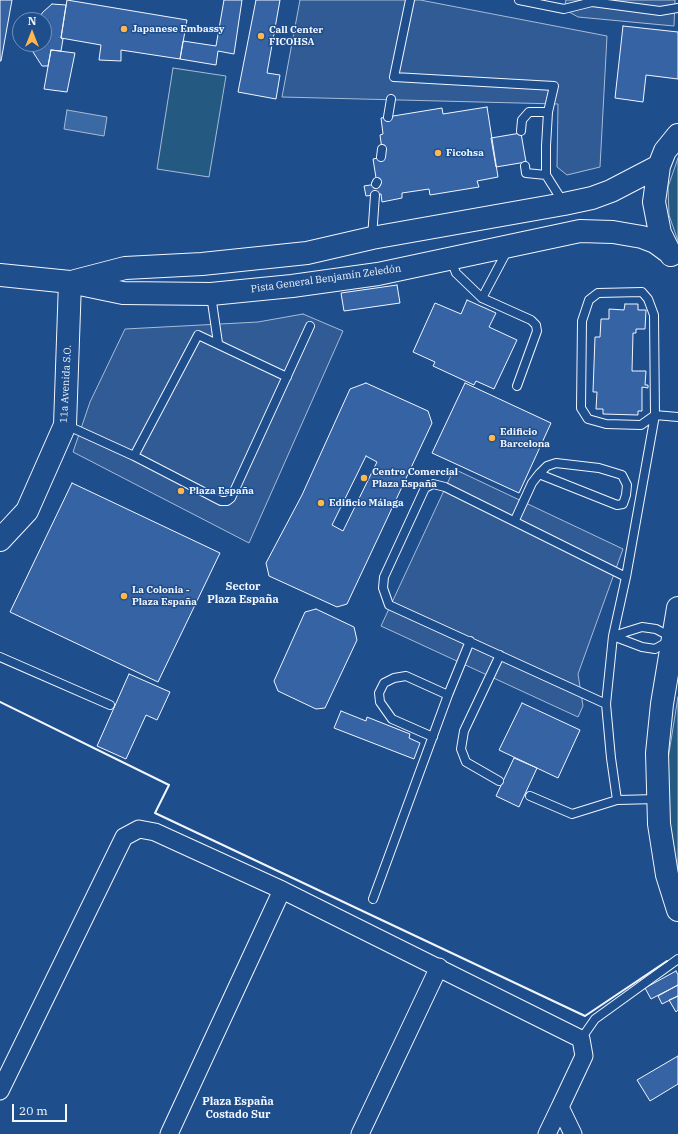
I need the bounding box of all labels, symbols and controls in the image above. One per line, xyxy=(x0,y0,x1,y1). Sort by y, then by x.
north arrow xyxy=(12,12,52,52)
text: N xyxy=(28,14,36,28)
place label: Japanese Embassy xyxy=(132,23,224,35)
marker: Japanese Embassy xyxy=(119,24,129,34)
place label: Call Center FICOHSA xyxy=(269,24,323,48)
marker: Call Center FICOHSA xyxy=(256,31,266,41)
place label: Ficohsa xyxy=(446,147,484,159)
marker: Ficohsa xyxy=(433,148,443,158)
street label: Pista General Benjamín Zeledón xyxy=(250,263,402,295)
street label: 11a Avenida S.O. xyxy=(58,345,74,423)
place label: Edificio Barcelona xyxy=(500,426,550,450)
marker: Edificio Barcelona xyxy=(487,433,497,443)
place label: Centro Comercial Plaza España xyxy=(372,466,458,490)
marker: Centro Comercial Plaza España xyxy=(359,473,369,483)
place label: Plaza España xyxy=(189,485,254,497)
marker: Plaza España xyxy=(176,486,186,496)
place label: Edificio Málaga xyxy=(329,497,404,509)
marker: Edificio Málaga xyxy=(316,498,326,508)
district label: Sector Plaza España xyxy=(207,580,279,606)
place label: La Colonia - Plaza España xyxy=(132,584,197,608)
marker: La Colonia - Plaza España xyxy=(119,591,129,601)
district label: Plaza España Costado Sur xyxy=(202,1095,274,1121)
scale bar xyxy=(14,1096,69,1122)
text: 20 m xyxy=(19,1103,48,1118)

